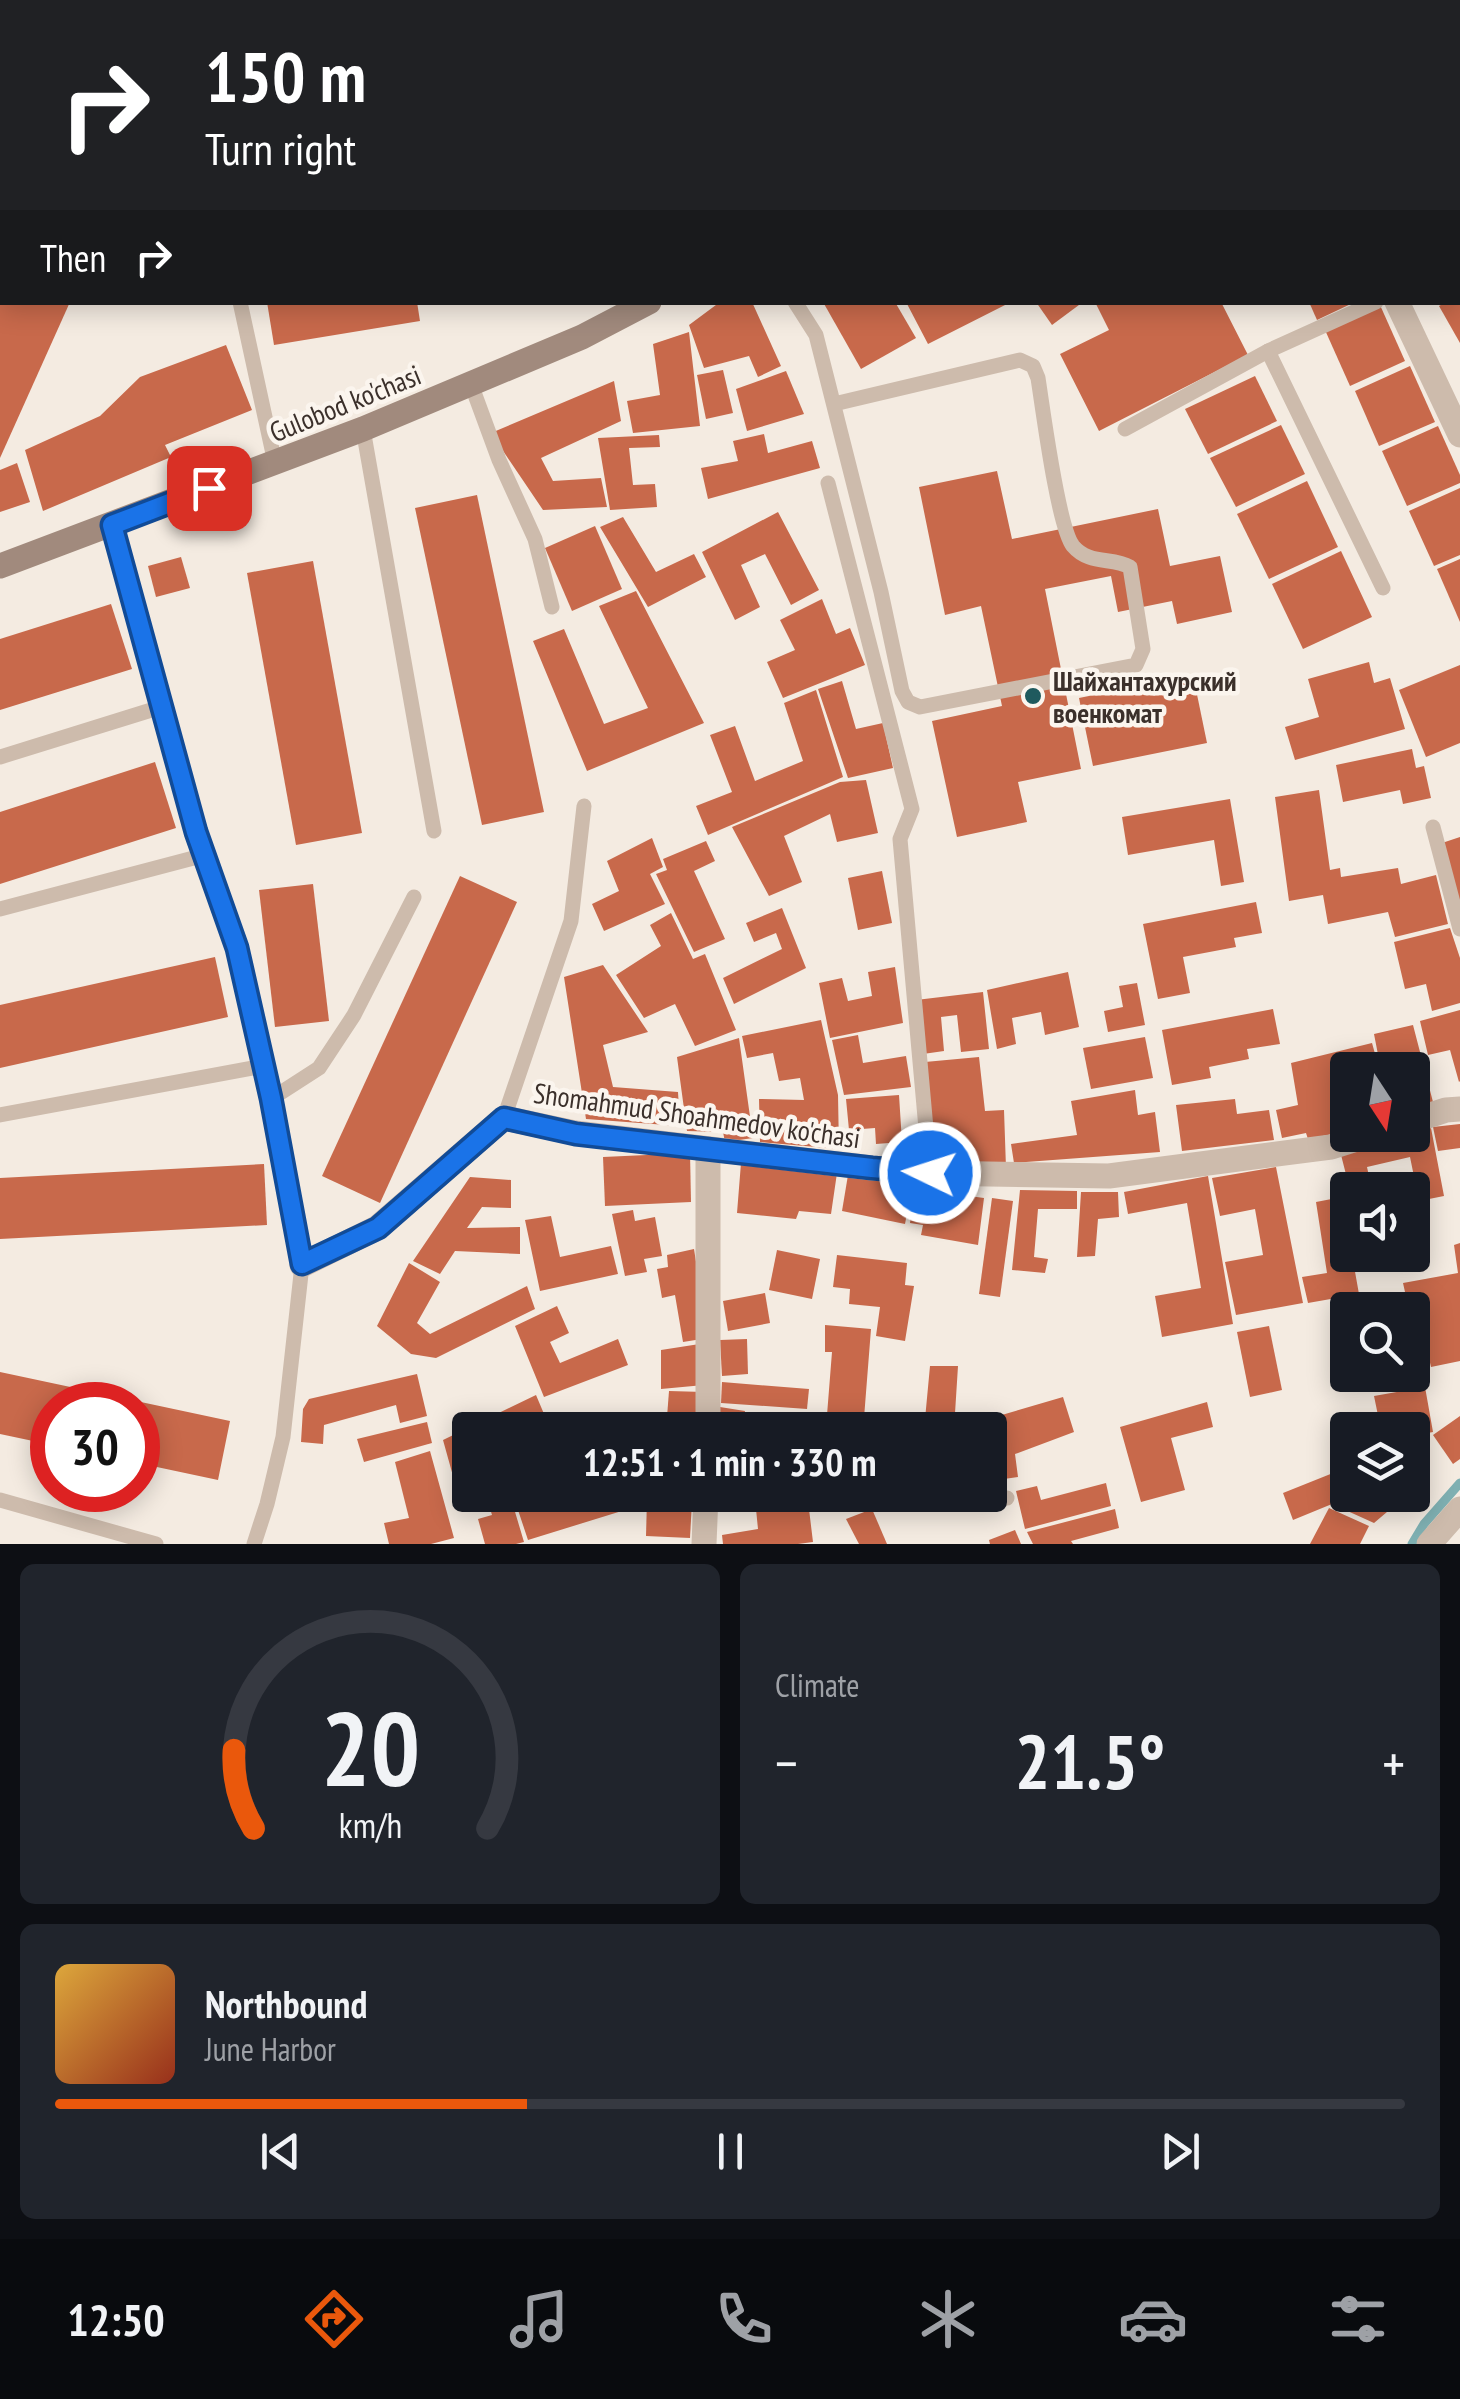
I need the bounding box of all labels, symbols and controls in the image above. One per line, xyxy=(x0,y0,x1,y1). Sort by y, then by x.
text: 150 m xyxy=(205,31,366,121)
icon: right xyxy=(40,40,170,170)
text: Turn right xyxy=(205,119,356,177)
icon: right xyxy=(126,230,181,285)
text: Then xyxy=(40,233,106,282)
street label: Gulobod ko'chasi xyxy=(264,356,426,450)
pin xyxy=(167,446,252,531)
icon: arrive xyxy=(182,461,237,516)
place label: Шайхантахурский военкомат xyxy=(1053,662,1237,731)
marker: Шайхантахурский военкомат xyxy=(1022,685,1044,707)
north arrow xyxy=(1330,1052,1430,1152)
map controls xyxy=(1330,1052,1430,1512)
street label: Shomahmud Shoahmedov ko'chasi xyxy=(531,1074,863,1156)
position arrow xyxy=(878,1121,982,1225)
button: sound xyxy=(1330,1172,1430,1272)
button: search xyxy=(1330,1292,1430,1392)
speed limit sign: 30 xyxy=(30,1382,160,1512)
button: layers xyxy=(1330,1412,1430,1512)
text: 12:51 · 1 min · 330 m xyxy=(583,1437,876,1486)
text: Climate xyxy=(775,1664,859,1706)
text: 20 xyxy=(320,1680,420,1815)
text: 21.5° xyxy=(1015,1713,1165,1810)
text: − xyxy=(775,1727,798,1798)
text: + xyxy=(1382,1727,1405,1798)
text: km/h xyxy=(338,1802,402,1848)
text: Northbound xyxy=(205,1979,367,2028)
text: June Harbor xyxy=(205,2028,336,2070)
icon: previous xyxy=(253,2124,308,2179)
icon: pause xyxy=(703,2124,758,2179)
icon: next xyxy=(1153,2124,1208,2179)
icon: directions xyxy=(299,2284,369,2354)
icon: music xyxy=(504,2284,574,2354)
icon: phone xyxy=(709,2284,779,2354)
icon: climate xyxy=(913,2284,983,2354)
icon: car xyxy=(1118,2284,1188,2354)
icon: filters xyxy=(1323,2284,1393,2354)
text: 12:50 xyxy=(67,2290,165,2348)

